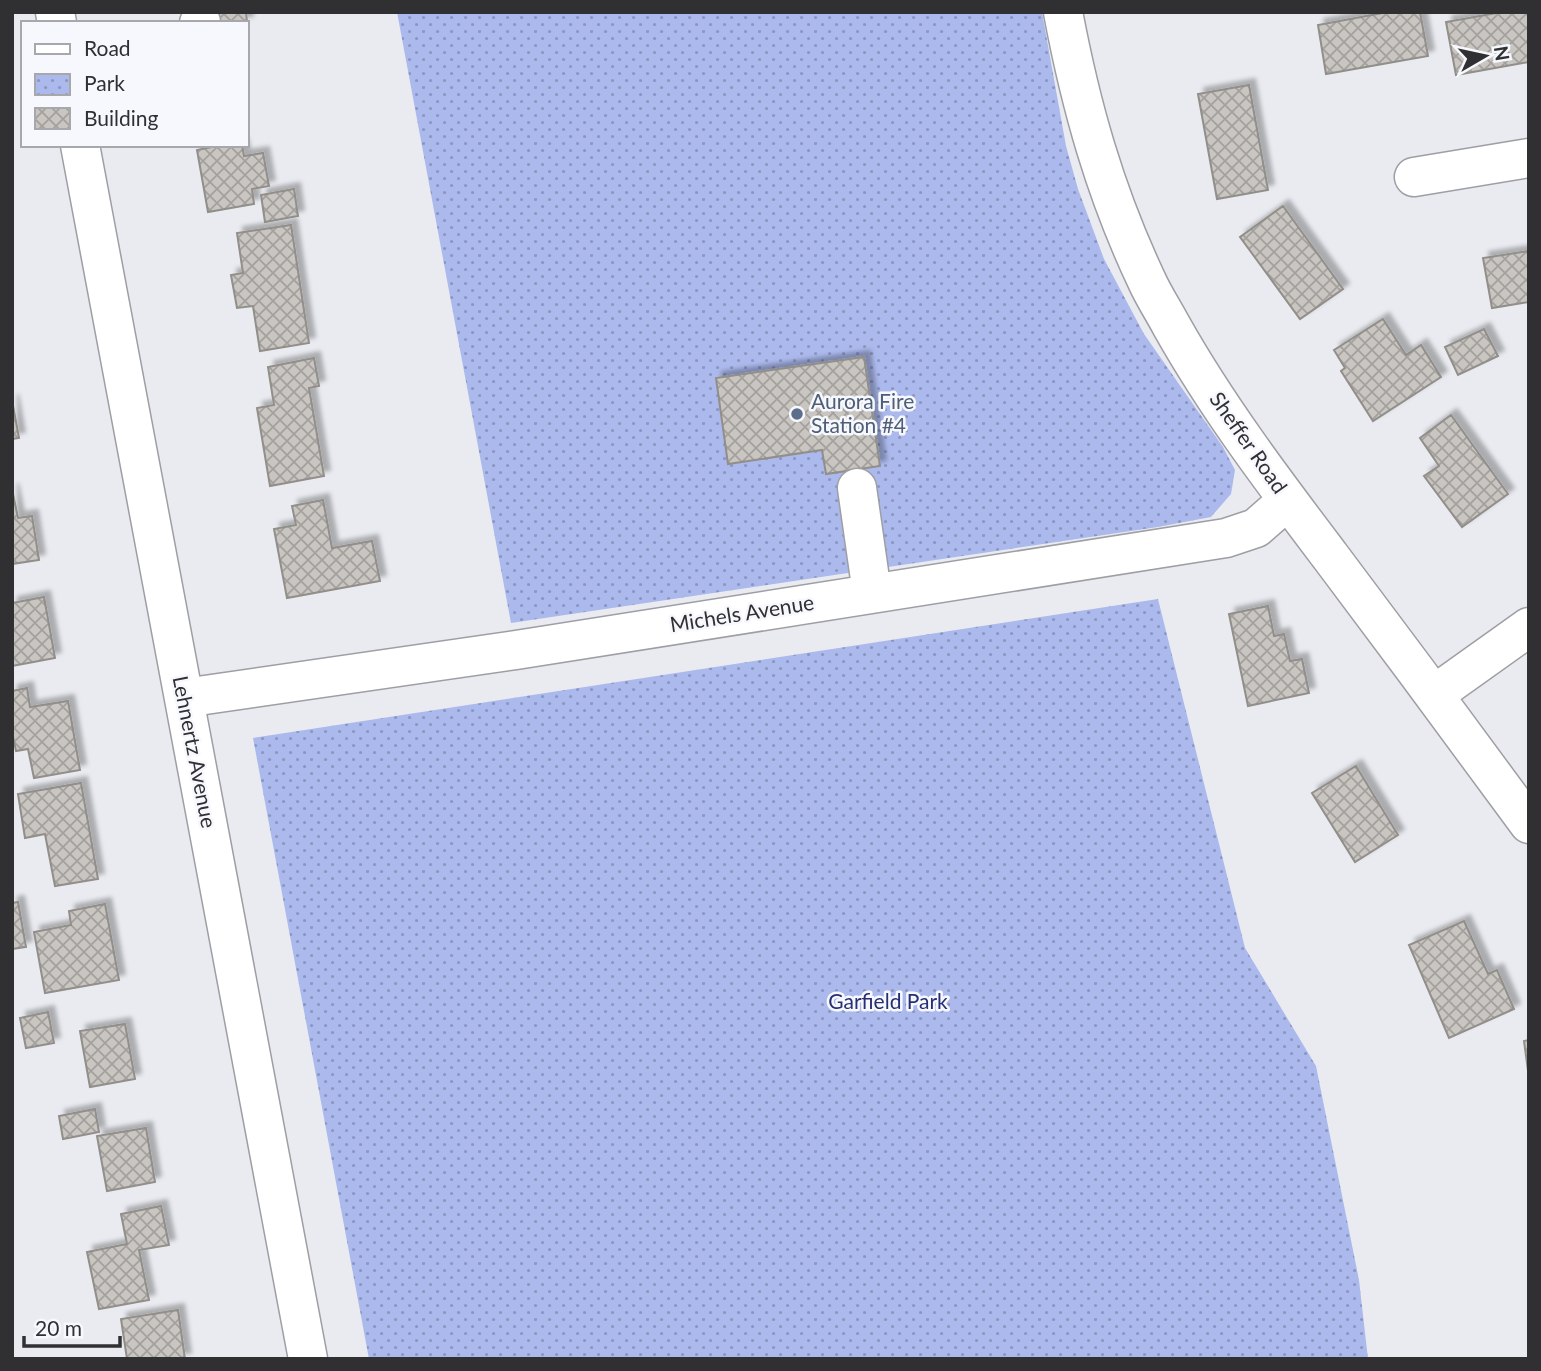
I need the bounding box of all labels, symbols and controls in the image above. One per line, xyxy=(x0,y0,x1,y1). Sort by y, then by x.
legend xyxy=(21,21,248,147)
north arrow xyxy=(1450,21,1520,91)
text: Road xyxy=(84,35,131,60)
text: N xyxy=(1490,44,1515,62)
text: Park xyxy=(84,70,125,95)
text: Building xyxy=(84,105,159,130)
street label: Sheffer Road xyxy=(1205,387,1293,498)
place label: Aurora Fire Station #4 xyxy=(811,388,914,437)
marker: Aurora Fire Station #4 xyxy=(789,406,805,422)
street label: Michels Avenue xyxy=(668,589,816,636)
street label: Lehnertz Avenue xyxy=(168,673,222,830)
park label: Garfield Park xyxy=(828,988,948,1013)
scale bar xyxy=(24,1304,121,1348)
text: 20 m xyxy=(35,1315,82,1340)

